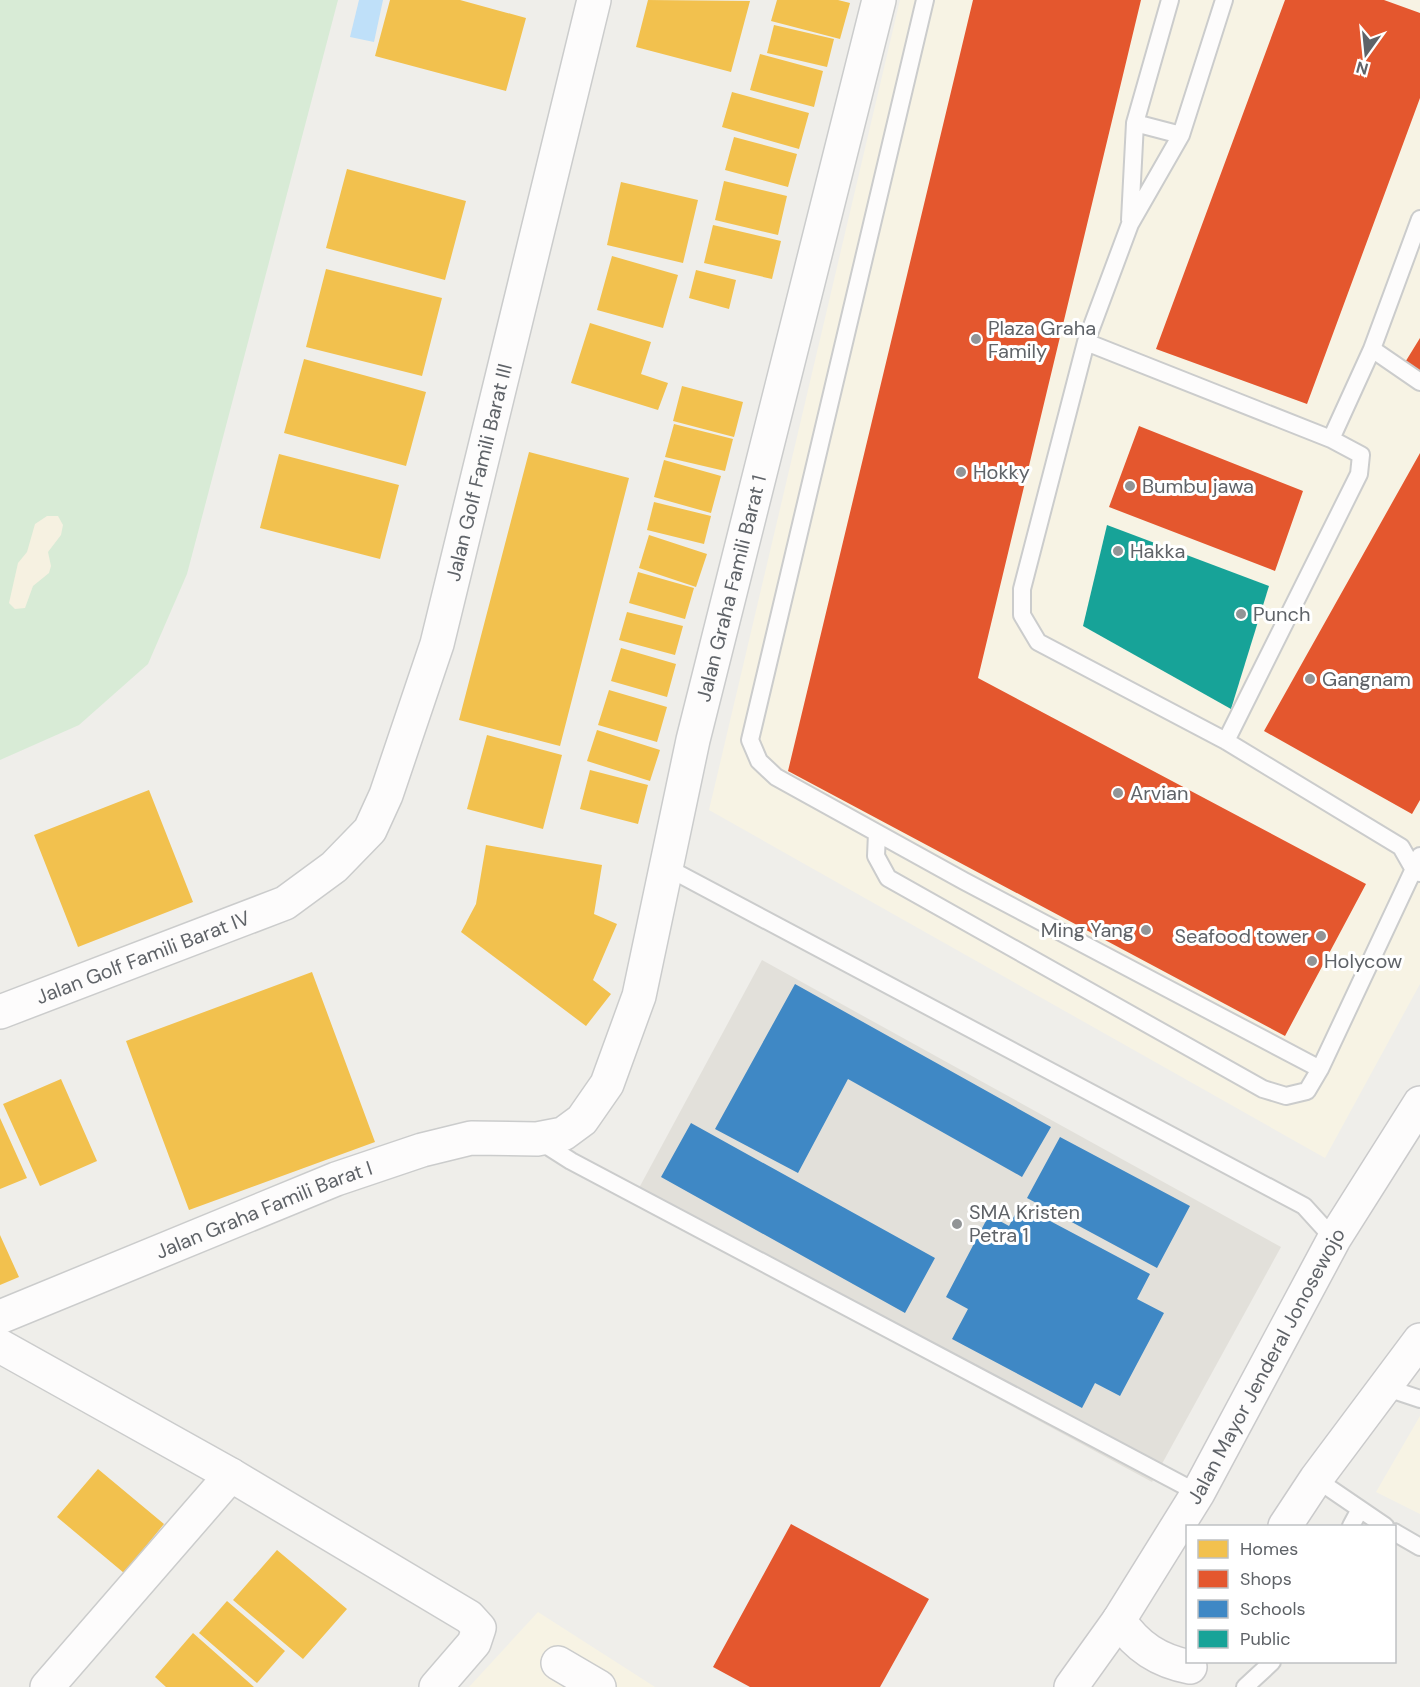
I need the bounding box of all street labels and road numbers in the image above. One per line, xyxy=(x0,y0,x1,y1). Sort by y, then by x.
street label: Jalan Golf Famili Barat III xyxy=(440,361,518,584)
street label: Jalan Graha Famili Barat 1 xyxy=(690,472,772,704)
street label: Jalan Golf Famili Barat IV xyxy=(32,905,254,1010)
street label: Jalan Graha Famili Barat I xyxy=(152,1155,376,1265)
street label: Jalan Mayor Jenderal Jonosewojo xyxy=(1181,1223,1351,1509)

